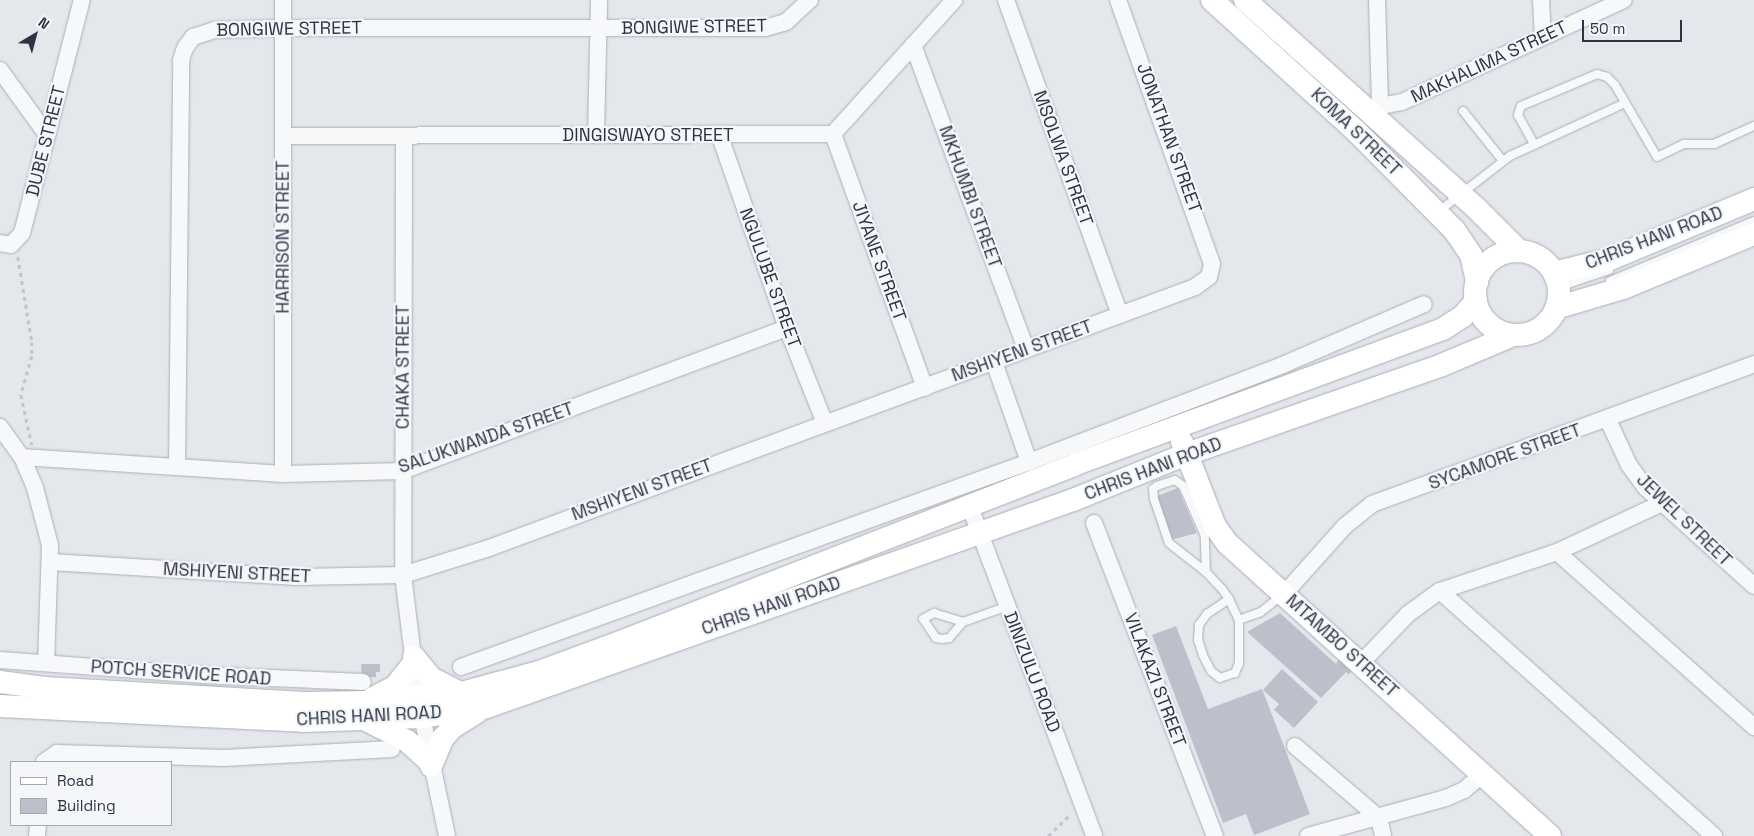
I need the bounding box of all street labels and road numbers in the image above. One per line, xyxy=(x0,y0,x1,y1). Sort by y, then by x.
street label: BONGIWE STREET xyxy=(621,15,767,39)
street label: MAKHALIMA STREET xyxy=(1407,16,1571,108)
street label: BONGIWE STREET xyxy=(216,17,362,41)
street label: JONATHAN STREET xyxy=(1132,60,1206,216)
street label: DUBE STREET xyxy=(22,83,70,199)
street label: KOMA STREET xyxy=(1306,83,1406,181)
street label: MSOLWA STREET xyxy=(1029,87,1097,229)
street label: MKHUMBI STREET xyxy=(934,123,1006,271)
street label: DINGISWAYO STREET xyxy=(562,124,734,146)
street label: HARRISON STREET xyxy=(272,160,294,314)
street label: JIYANE STREET xyxy=(847,198,911,324)
street label: CHRIS HANI ROAD xyxy=(1582,202,1726,274)
street label: NGULUBE STREET xyxy=(735,205,805,351)
street label: CHAKA STREET xyxy=(392,305,414,429)
street label: MSHIYENI STREET xyxy=(949,316,1095,386)
street label: SALUKWANDA STREET xyxy=(395,398,577,478)
street label: SYCAMORE STREET xyxy=(1426,419,1584,495)
street label: CHRIS HANI ROAD xyxy=(1081,433,1225,505)
street label: MSHIYENI STREET xyxy=(569,455,715,525)
street label: JEWEL STREET xyxy=(1632,469,1736,571)
street label: MSHIYENI STREET xyxy=(162,558,312,588)
street label: CHRIS HANI ROAD xyxy=(699,572,843,640)
street label: MTAMBO STREET xyxy=(1281,590,1403,702)
street label: DINIZULU ROAD xyxy=(999,609,1065,735)
street label: VILAKAZI STREET xyxy=(1120,610,1190,750)
street label: POTCH SERVICE ROAD xyxy=(90,656,272,690)
street label: CHRIS HANI ROAD xyxy=(296,701,442,731)

